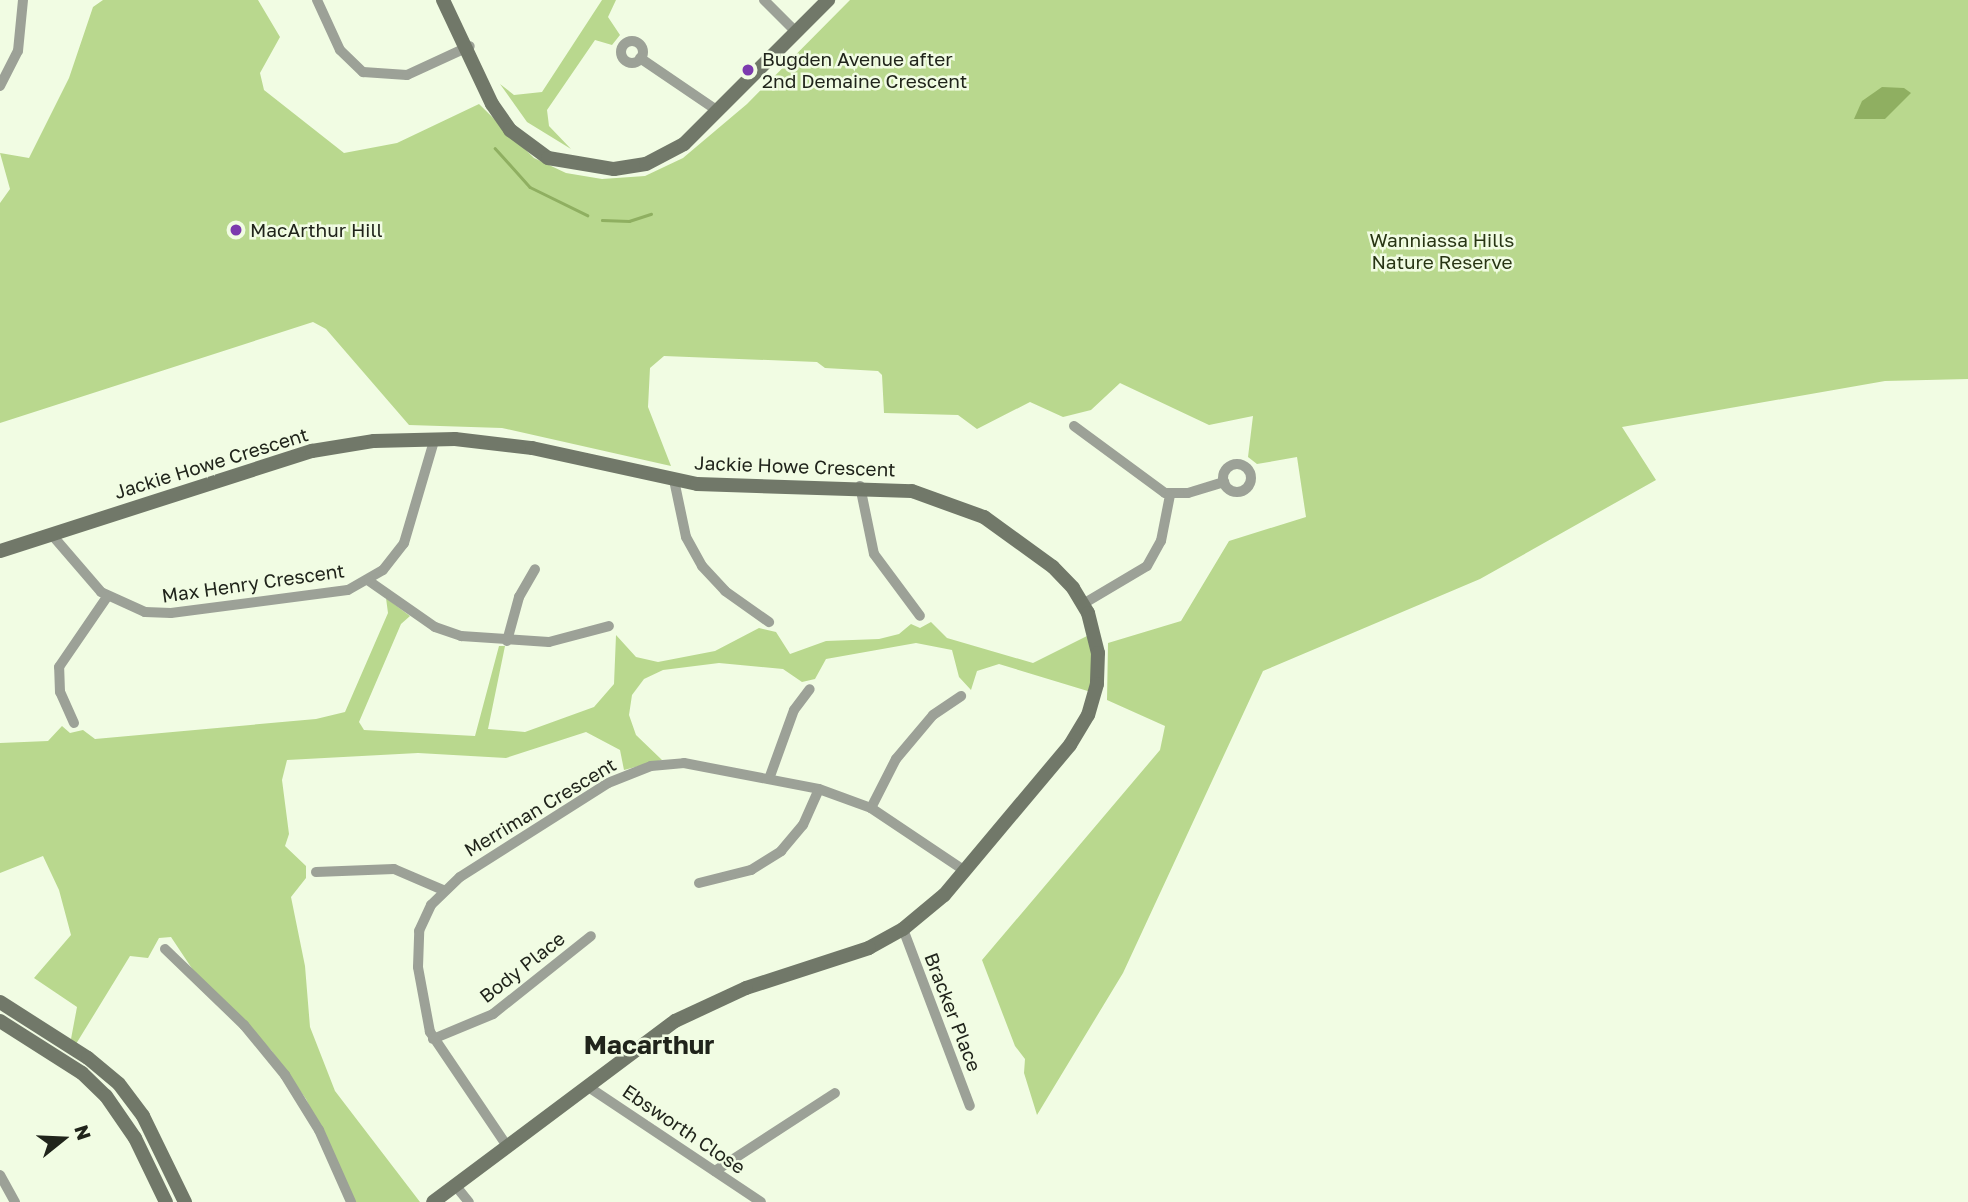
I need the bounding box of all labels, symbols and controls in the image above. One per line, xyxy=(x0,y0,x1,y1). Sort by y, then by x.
place label: Bugden Avenue after 2nd Demaine Crescent xyxy=(762,48,967,92)
marker: Bugden Avenue after 2nd Demaine Crescent xyxy=(740,62,756,78)
place label: MacArthur Hill xyxy=(250,219,383,241)
marker: MacArthur Hill xyxy=(228,222,244,238)
park label: Wanniassa Hills Nature Reserve xyxy=(1370,229,1514,273)
street label: Jackie Howe Crescent xyxy=(111,423,311,503)
street label: Jackie Howe Crescent xyxy=(694,451,896,481)
street label: Max Henry Crescent xyxy=(160,559,346,607)
street label: Merriman Crescent xyxy=(460,753,620,861)
street label: Body Place xyxy=(475,927,569,1007)
street label: Bracker Place xyxy=(920,949,986,1075)
district label: Macarthur xyxy=(584,1029,714,1061)
street label: Ebsworth Close xyxy=(618,1080,750,1178)
north arrow xyxy=(28,1104,98,1174)
text: N xyxy=(70,1122,97,1143)

